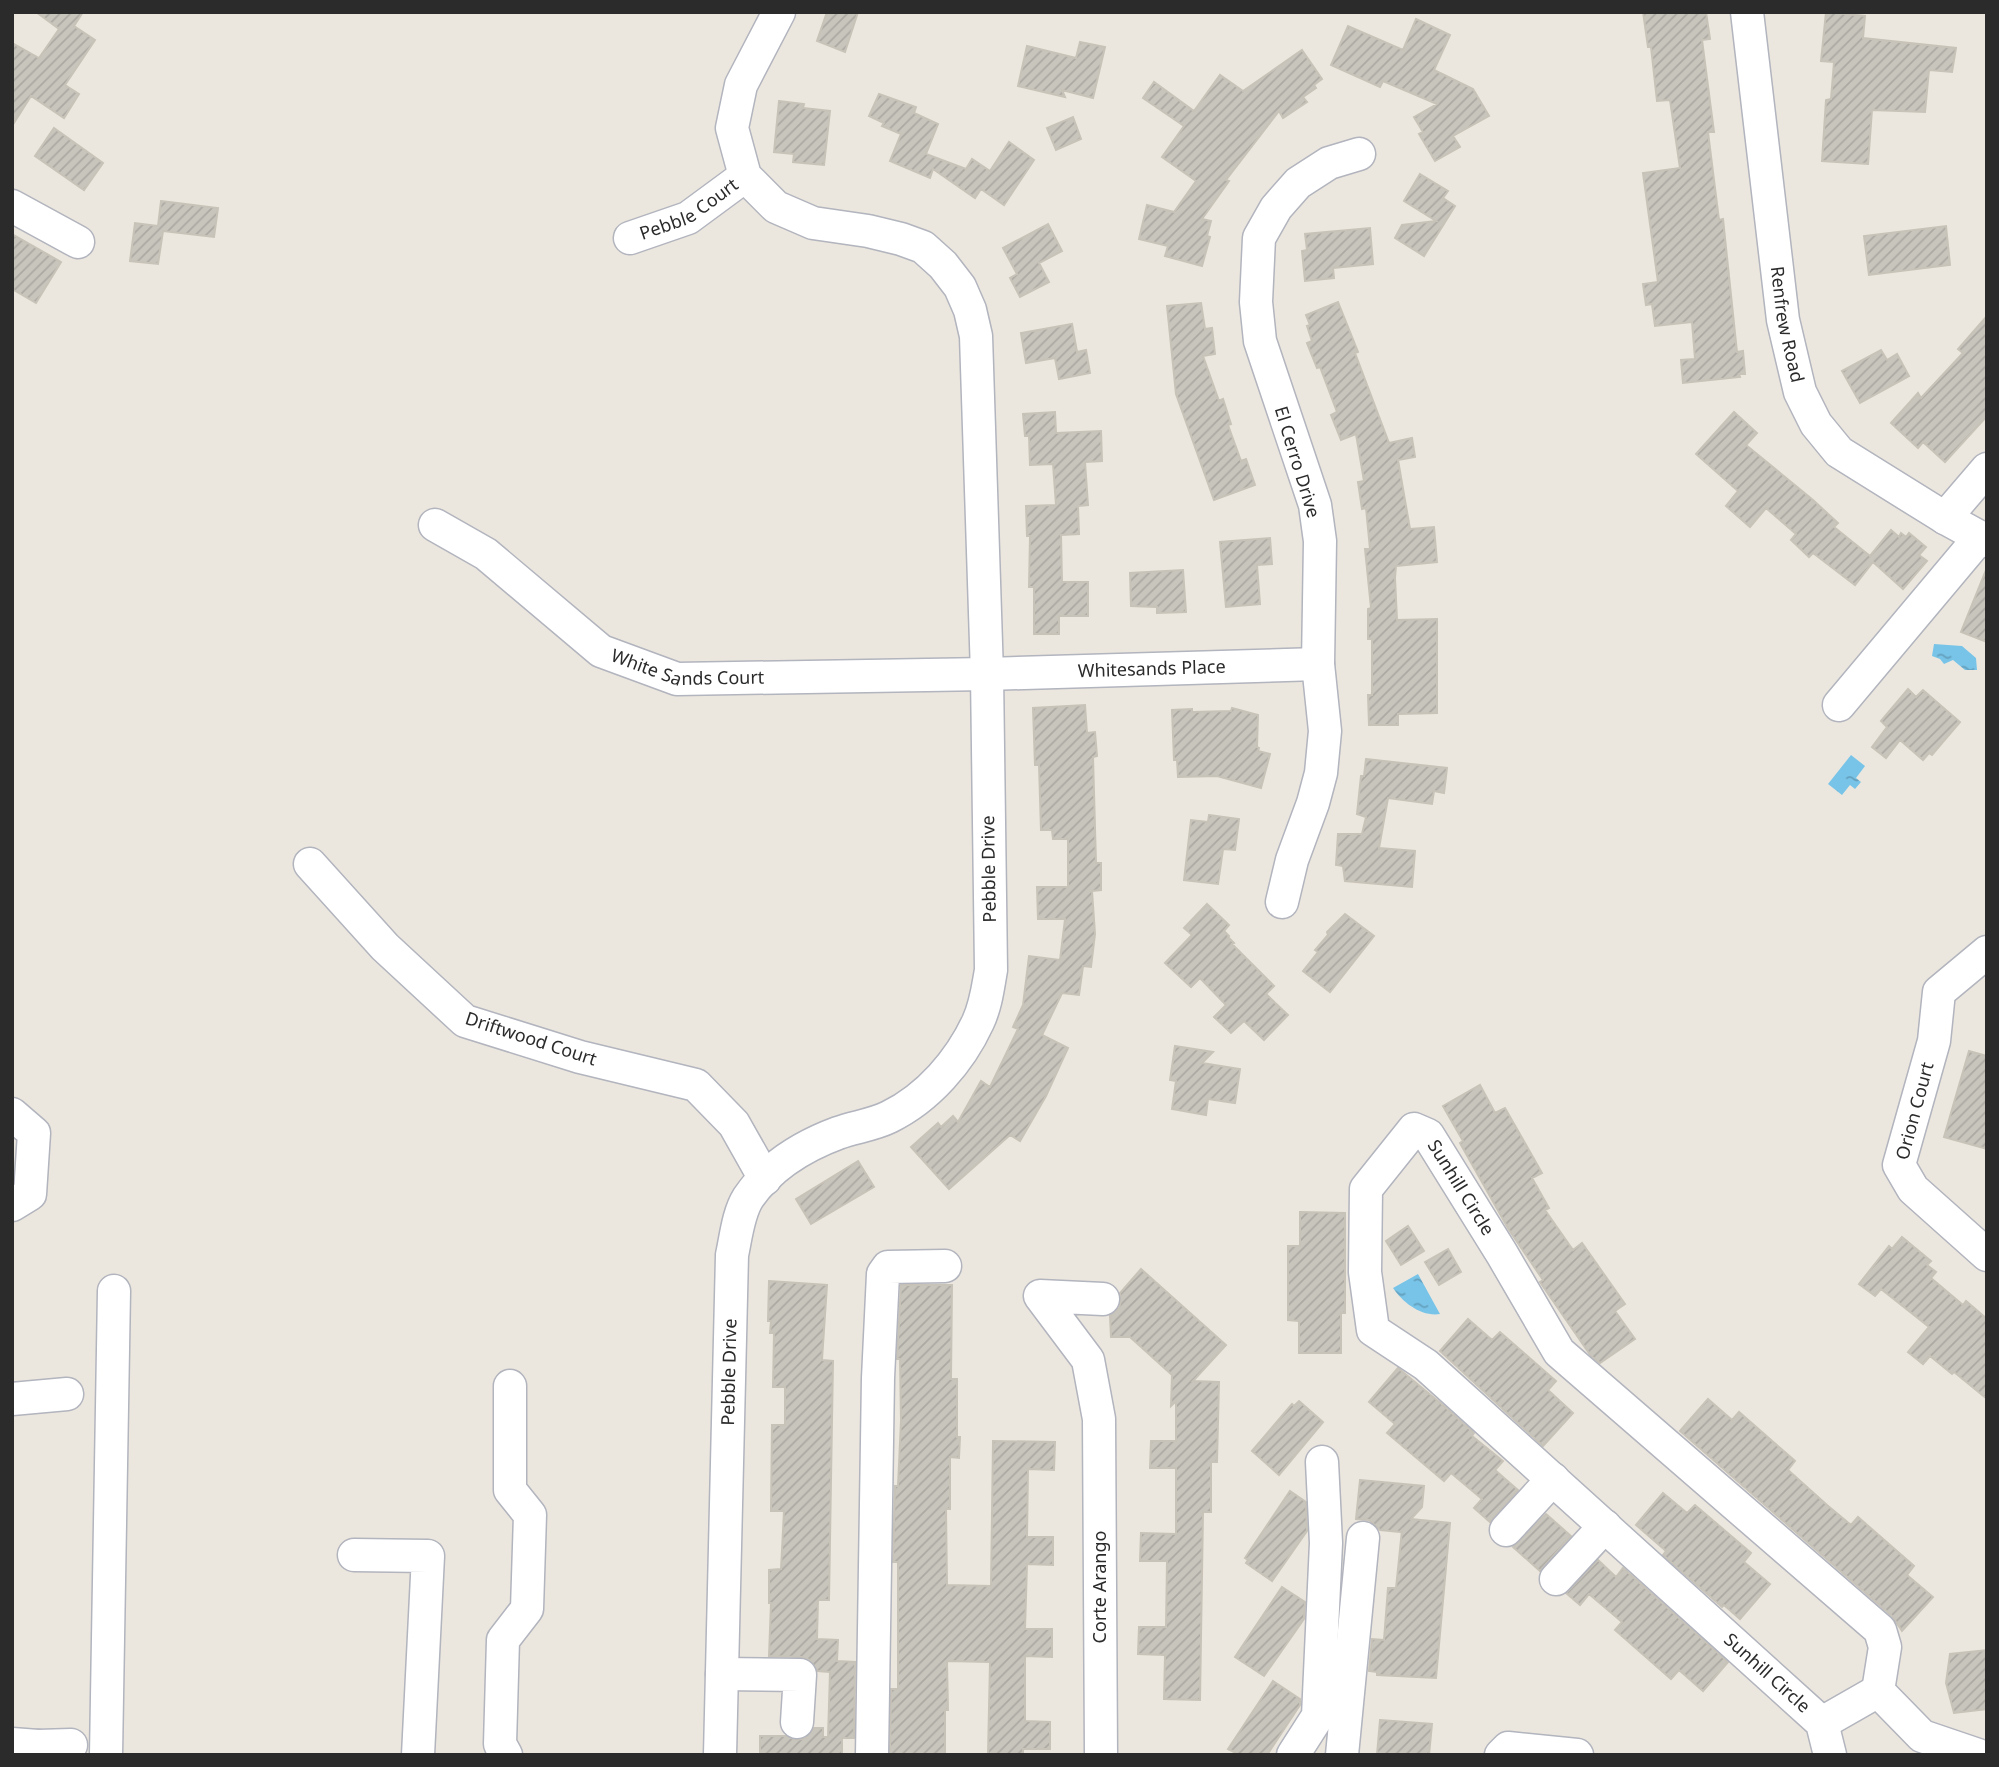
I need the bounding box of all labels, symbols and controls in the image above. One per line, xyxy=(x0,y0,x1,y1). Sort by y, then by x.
street label: Pebble Court xyxy=(636,172,743,245)
street label: Renfrew Road xyxy=(1766,265,1810,385)
street label: El Cerro Drive xyxy=(1270,403,1326,520)
street label: White Sands Court xyxy=(608,643,765,691)
street label: Whitesands Place xyxy=(1077,654,1226,682)
street label: Pebble Drive xyxy=(975,815,1001,923)
street label: Driftwood Court xyxy=(462,1005,601,1071)
street label: Orion Court xyxy=(1889,1059,1939,1162)
street label: Sunhill Circle xyxy=(1423,1135,1500,1240)
street label: Pebble Drive xyxy=(715,1318,741,1426)
street label: Corte Arango xyxy=(1087,1531,1111,1643)
street label: Sunhill Circle xyxy=(1719,1627,1816,1717)

